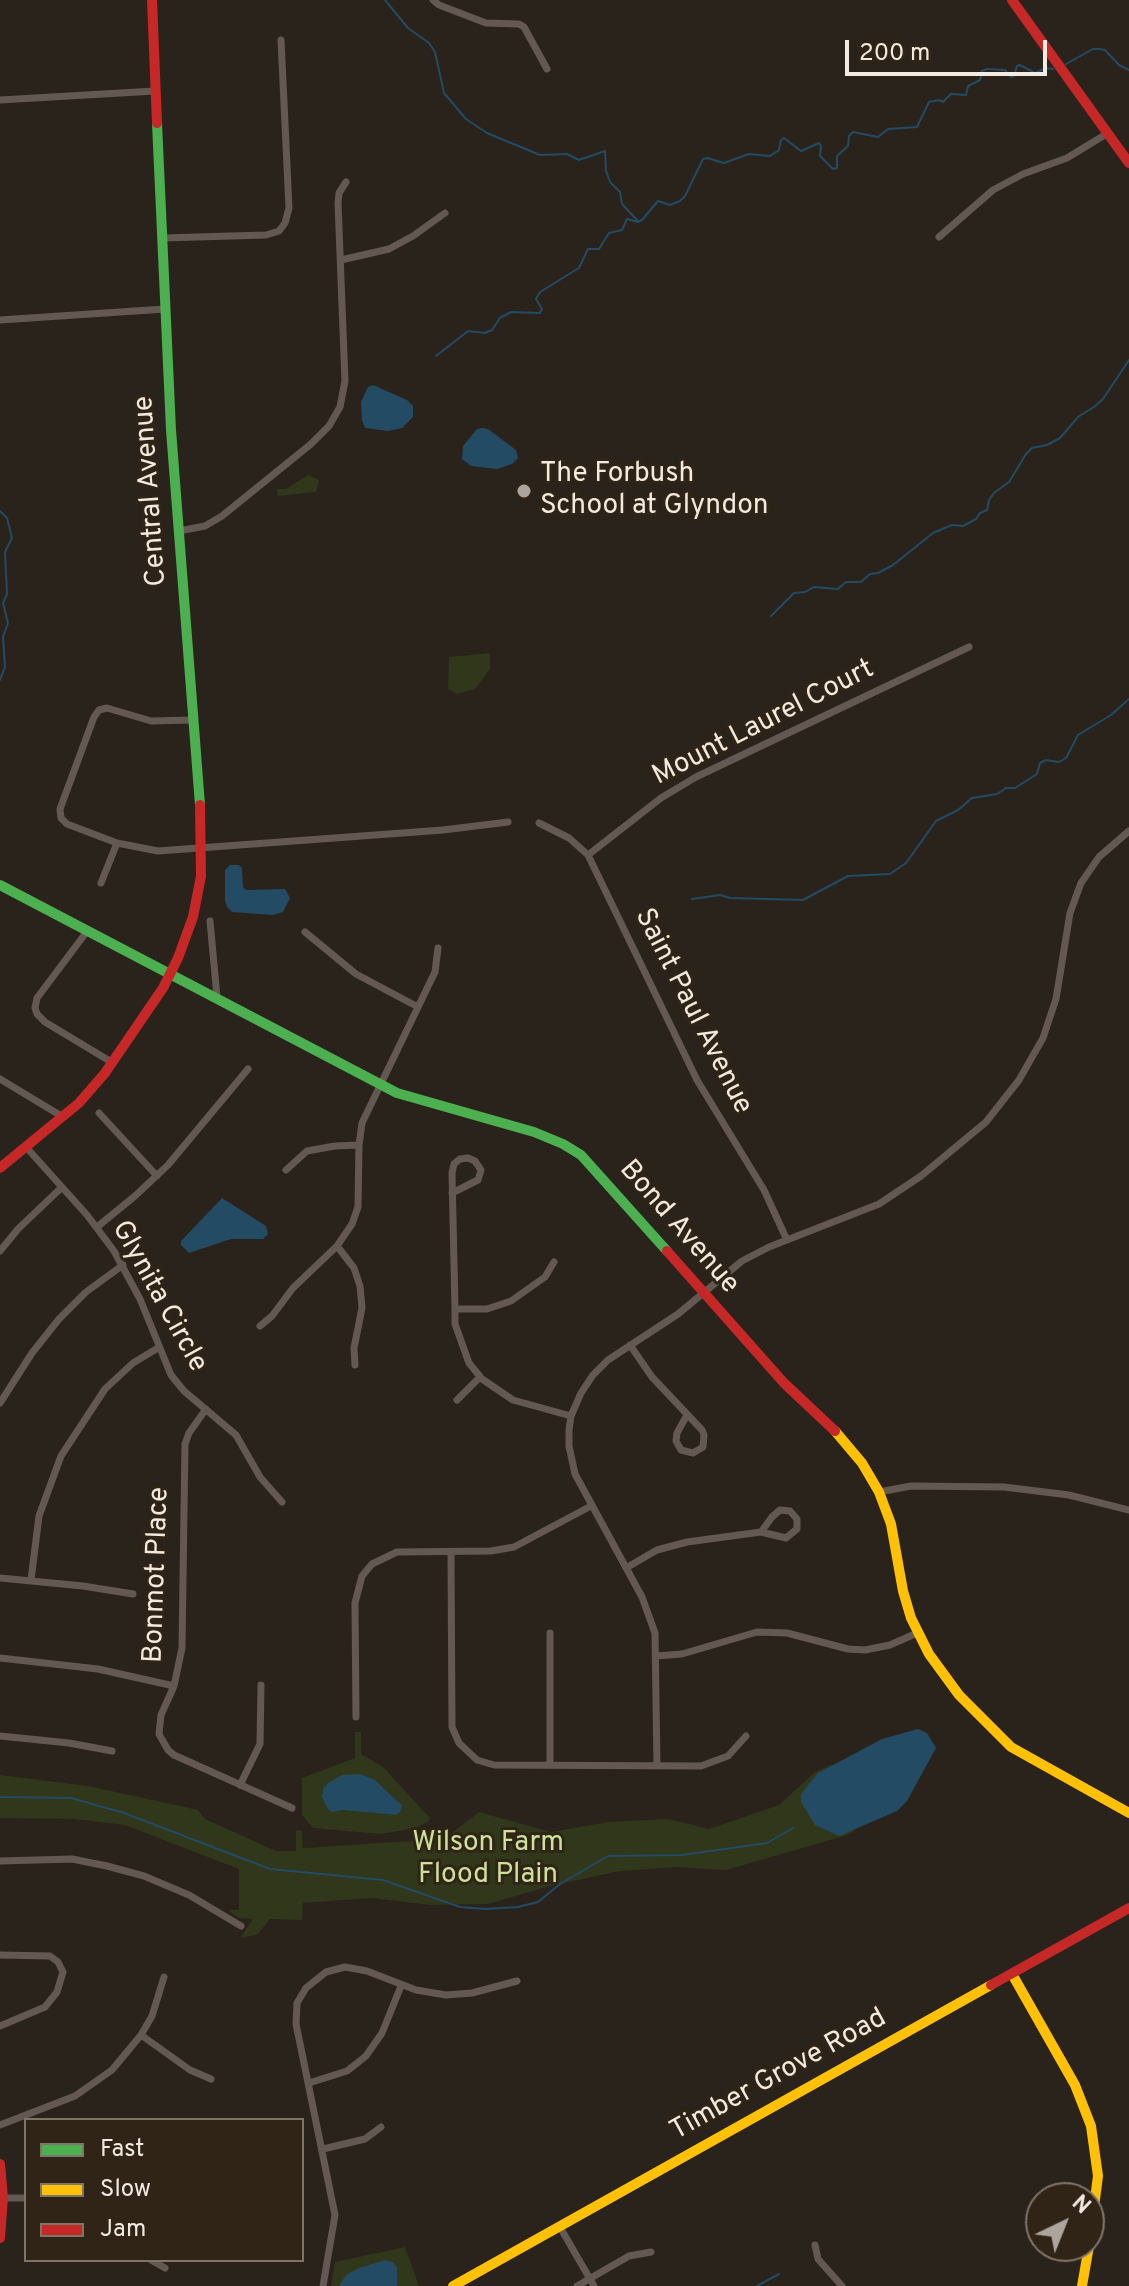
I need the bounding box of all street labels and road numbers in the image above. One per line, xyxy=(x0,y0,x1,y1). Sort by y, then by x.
street label: Central Avenue xyxy=(129,395,175,587)
street label: Mount Laurel Court xyxy=(648,654,880,794)
street label: Saint Paul Avenue xyxy=(626,904,758,1120)
street label: Bond Avenue xyxy=(611,1154,745,1302)
street label: Glynita Circle xyxy=(103,1215,213,1379)
street label: Bonmot Place xyxy=(138,1486,178,1664)
street label: Timber Grove Road xyxy=(665,2003,893,2149)

